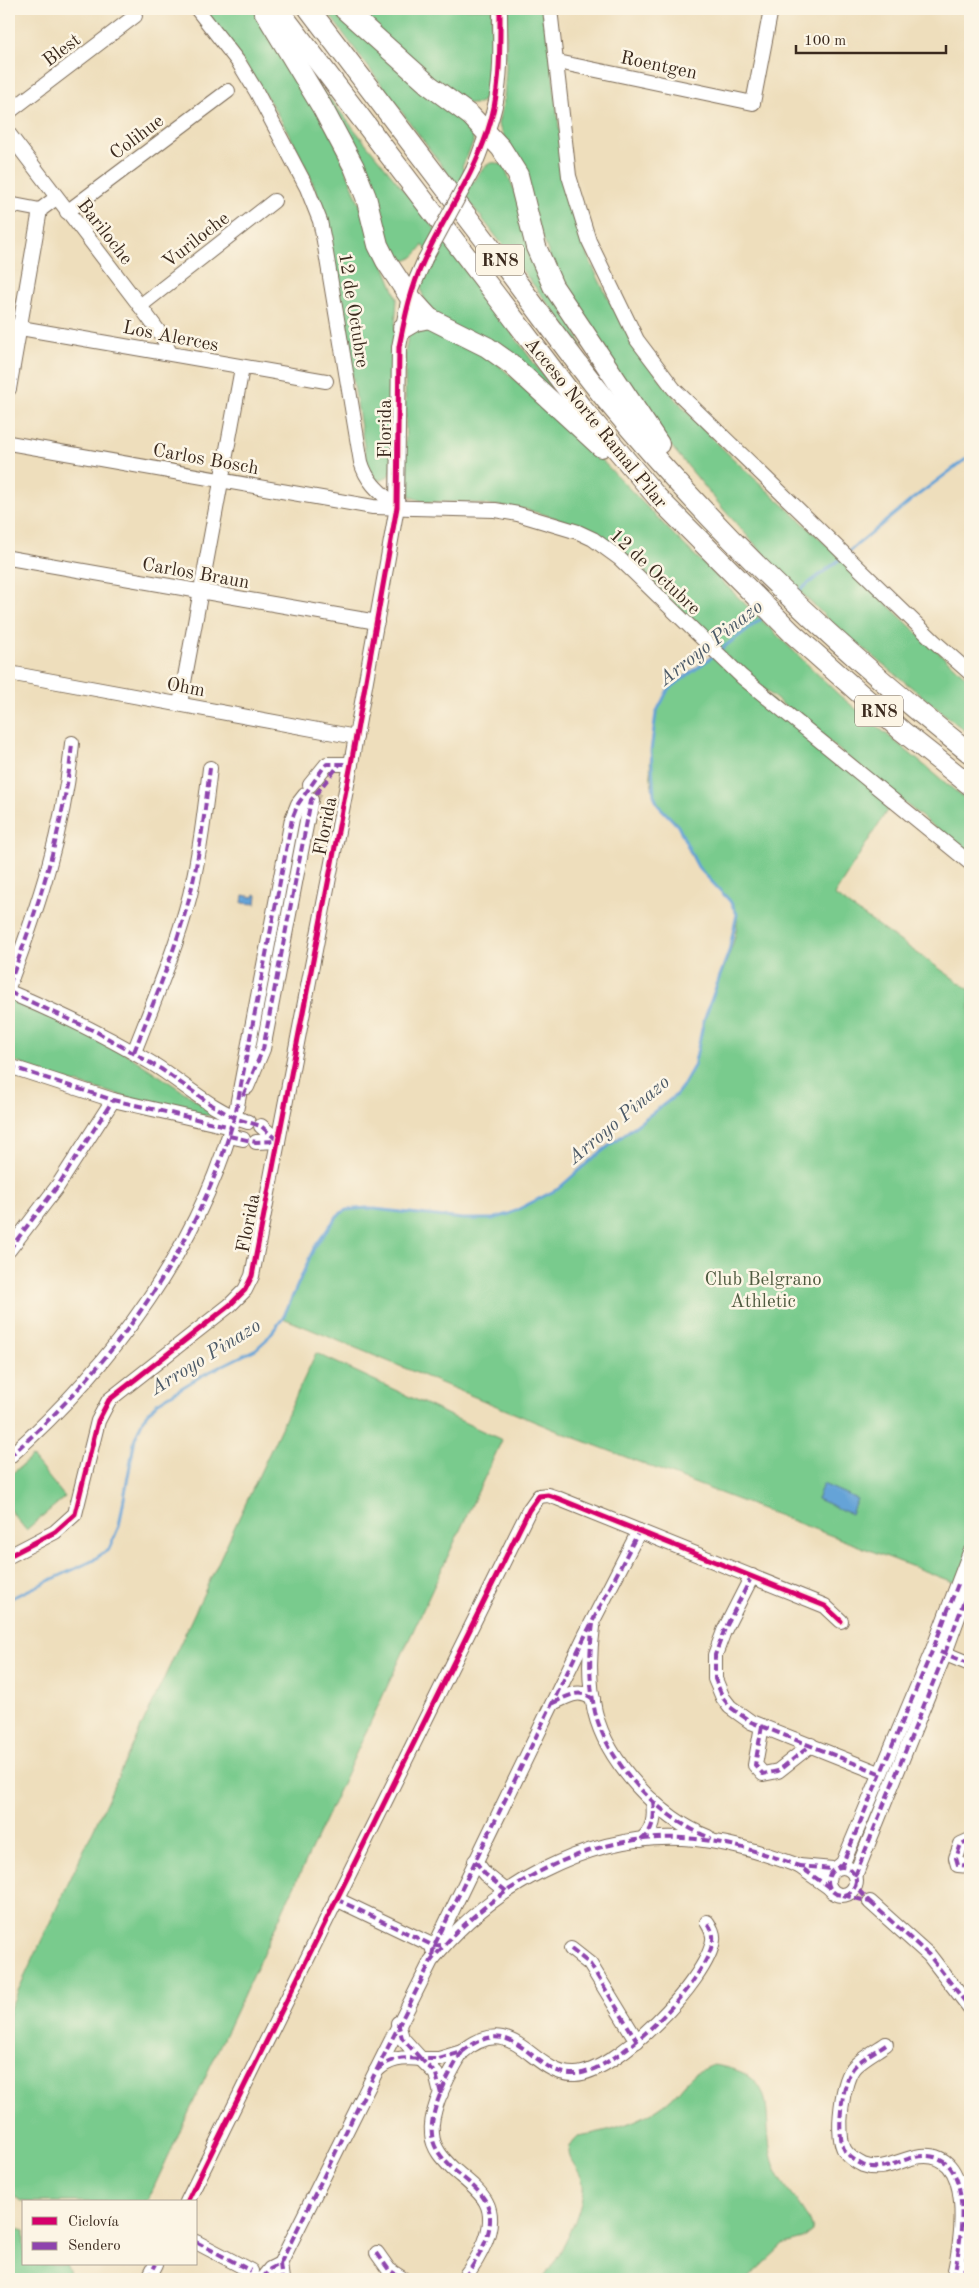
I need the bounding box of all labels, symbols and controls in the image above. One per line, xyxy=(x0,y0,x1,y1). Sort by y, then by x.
scale bar xyxy=(796,22,946,54)
street label: Blest xyxy=(40,31,85,71)
text: 100 m xyxy=(804,34,846,49)
street label: Roentgen xyxy=(618,49,699,84)
street label: Colihue xyxy=(107,112,168,164)
street label: Bariloche xyxy=(73,196,135,269)
street label: Vuriloche xyxy=(160,209,233,273)
road number: RN8 xyxy=(476,244,524,276)
street label: 12 de Octubre xyxy=(334,252,371,369)
street label: Los Alerces xyxy=(121,319,220,356)
street label: Acceso Norte Ramal Pilar xyxy=(520,335,670,513)
street label: Florida xyxy=(377,399,396,459)
street label: Carlos Bosch xyxy=(151,442,260,479)
street label: 12 de Octubre xyxy=(605,526,703,619)
street label: Carlos Braun xyxy=(140,556,251,593)
water label: Arroyo Pinazo xyxy=(655,597,767,691)
street label: Ohm xyxy=(165,676,206,701)
road number: RN8 xyxy=(855,696,903,726)
street label: Florida xyxy=(311,795,342,858)
water label: Arroyo Pinazo xyxy=(564,1072,674,1169)
street label: Florida xyxy=(234,1192,265,1255)
park label: Club Belgrano Athletic xyxy=(704,1271,822,1312)
water label: Arroyo Pinazo xyxy=(146,1316,265,1400)
legend xyxy=(22,2200,198,2266)
text: Ciclovía xyxy=(68,2215,120,2230)
text: Sendero xyxy=(68,2239,121,2254)

